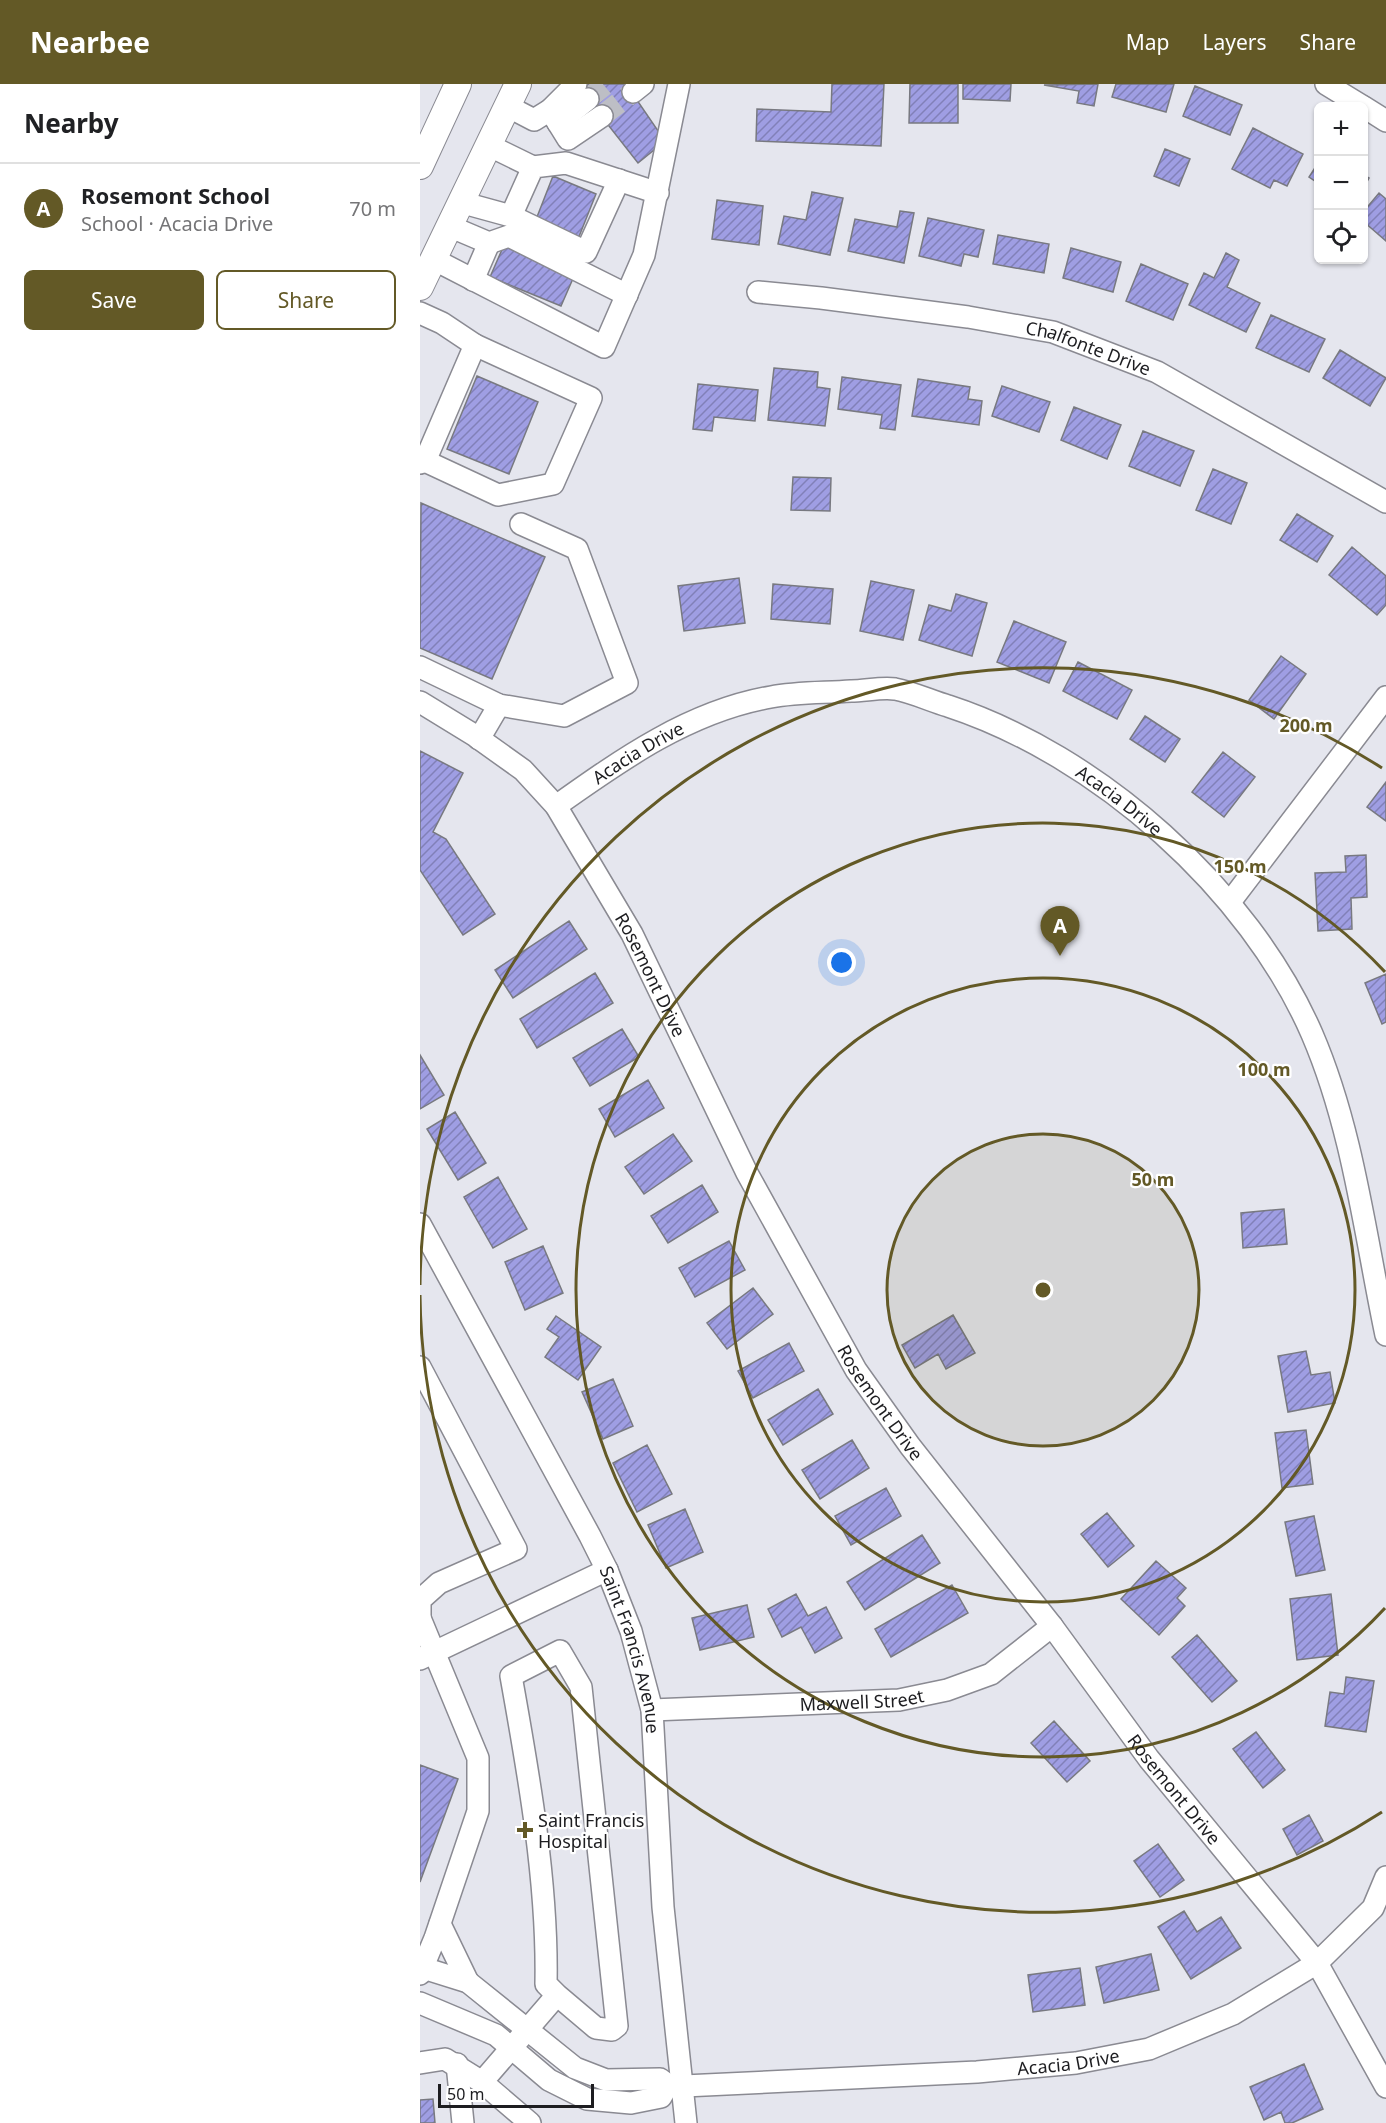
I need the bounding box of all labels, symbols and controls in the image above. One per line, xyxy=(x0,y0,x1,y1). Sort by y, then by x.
text: Nearbee xyxy=(30,23,150,61)
text: Map xyxy=(1126,28,1170,56)
text: Layers xyxy=(1203,28,1267,56)
text: Share xyxy=(1300,28,1356,56)
map controls xyxy=(1314,102,1368,264)
button: + xyxy=(1314,102,1368,156)
text: Nearby xyxy=(24,105,119,141)
button: − xyxy=(1314,156,1368,210)
text: Rosemont School xyxy=(81,180,270,210)
text: A xyxy=(37,195,50,222)
text: 70 m xyxy=(349,195,396,222)
text: School · Acacia Drive xyxy=(81,210,273,237)
button: locate xyxy=(1314,210,1368,264)
button: Save xyxy=(24,270,204,330)
button: Share xyxy=(216,270,396,330)
street label: Chalfonte Drive xyxy=(1024,315,1154,380)
text: 200 m xyxy=(1279,713,1333,737)
street label: Acacia Drive xyxy=(587,716,688,789)
street label: Acacia Drive xyxy=(1072,759,1168,841)
text: 150 m xyxy=(1213,854,1267,878)
pin: A xyxy=(1040,906,1080,956)
street label: Rosemont Drive xyxy=(610,908,692,1041)
your location xyxy=(827,948,856,977)
text: 100 m xyxy=(1237,1057,1291,1081)
text: 50 m xyxy=(1132,1167,1174,1191)
centre of rings xyxy=(1033,1280,1053,1300)
street label: Rosemont Drive xyxy=(832,1340,929,1465)
street label: Saint Francis Avenue xyxy=(595,1562,665,1734)
street label: Maxwell Street xyxy=(799,1683,926,1716)
street label: Rosemont Drive xyxy=(1123,1729,1226,1849)
place label: Saint Francis Hospital xyxy=(538,1808,644,1853)
marker: Saint Francis Hospital xyxy=(516,1821,534,1839)
street label: Acacia Drive xyxy=(1016,2043,1121,2080)
scale bar xyxy=(438,2081,594,2108)
text: 50 m xyxy=(447,2083,484,2105)

